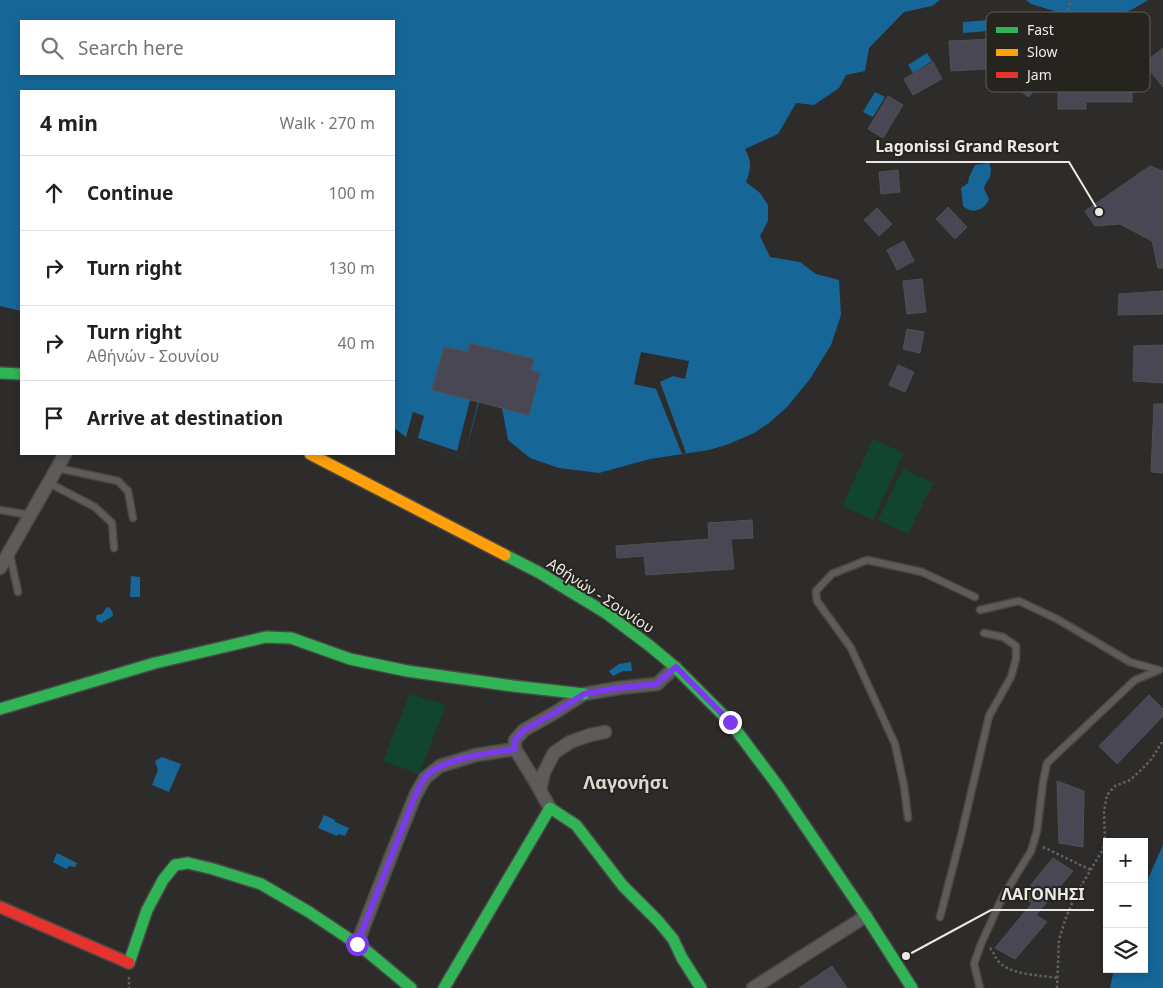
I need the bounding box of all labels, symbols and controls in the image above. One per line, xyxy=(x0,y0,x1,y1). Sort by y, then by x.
legend xyxy=(986,12,1150,92)
search box xyxy=(20,20,395,75)
text: Fast xyxy=(1027,20,1054,39)
icon: search xyxy=(38,34,66,62)
text: Search here xyxy=(78,35,184,61)
text: Slow xyxy=(1027,42,1058,61)
text: Jam xyxy=(1025,65,1052,84)
text: 4 min xyxy=(40,109,98,137)
text: Walk · 270 m xyxy=(280,112,375,134)
callout: Lagonissi Grand Resort xyxy=(866,131,1069,162)
text: Lagonissi Grand Resort xyxy=(875,135,1059,157)
icon: ahead xyxy=(40,179,68,207)
text: Continue xyxy=(87,180,173,206)
text: 100 m xyxy=(328,182,375,204)
icon: right xyxy=(40,254,68,282)
text: Turn right xyxy=(87,255,182,281)
text: 130 m xyxy=(328,257,375,279)
text: Turn right xyxy=(87,319,182,345)
icon: right xyxy=(40,329,68,357)
text: 40 m xyxy=(338,332,375,354)
text: Αθήνών - Σουνίου xyxy=(87,345,219,367)
icon: arrive xyxy=(40,404,68,432)
text: Arrive at destination xyxy=(87,405,283,431)
street label: Αθήνών - Σουνίου xyxy=(544,553,658,637)
route end xyxy=(719,711,742,734)
district label: Λαγονήσι xyxy=(583,770,669,794)
map controls xyxy=(1103,838,1148,973)
button: + xyxy=(1103,838,1148,883)
callout: ΛΑΓΟΝΗΣΙ xyxy=(991,879,1094,910)
text: ΛΑΓΟΝΗΣΙ xyxy=(1001,883,1085,905)
button: − xyxy=(1103,883,1148,928)
button: layers xyxy=(1103,928,1148,973)
route start xyxy=(346,933,369,956)

